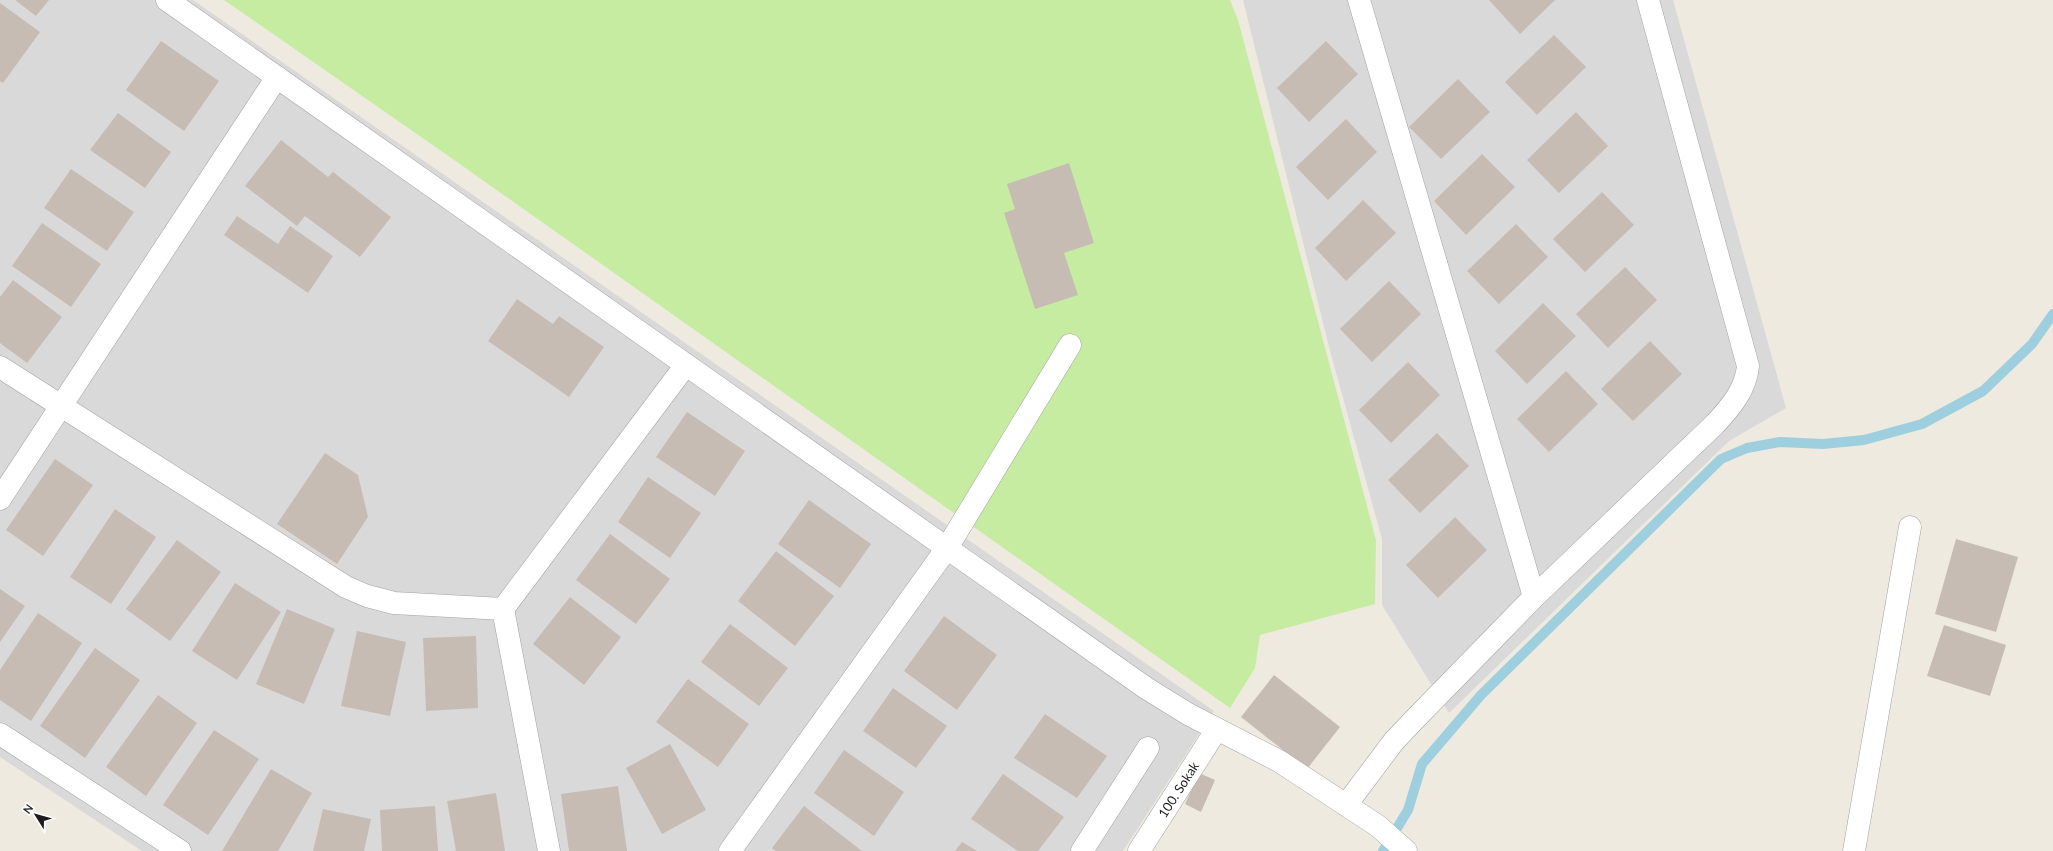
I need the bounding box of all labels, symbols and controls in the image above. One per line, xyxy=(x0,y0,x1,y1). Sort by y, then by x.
street label: 100. Sokak xyxy=(1155,758,1202,820)
north arrow xyxy=(16,795,56,835)
text: N xyxy=(20,801,35,816)

